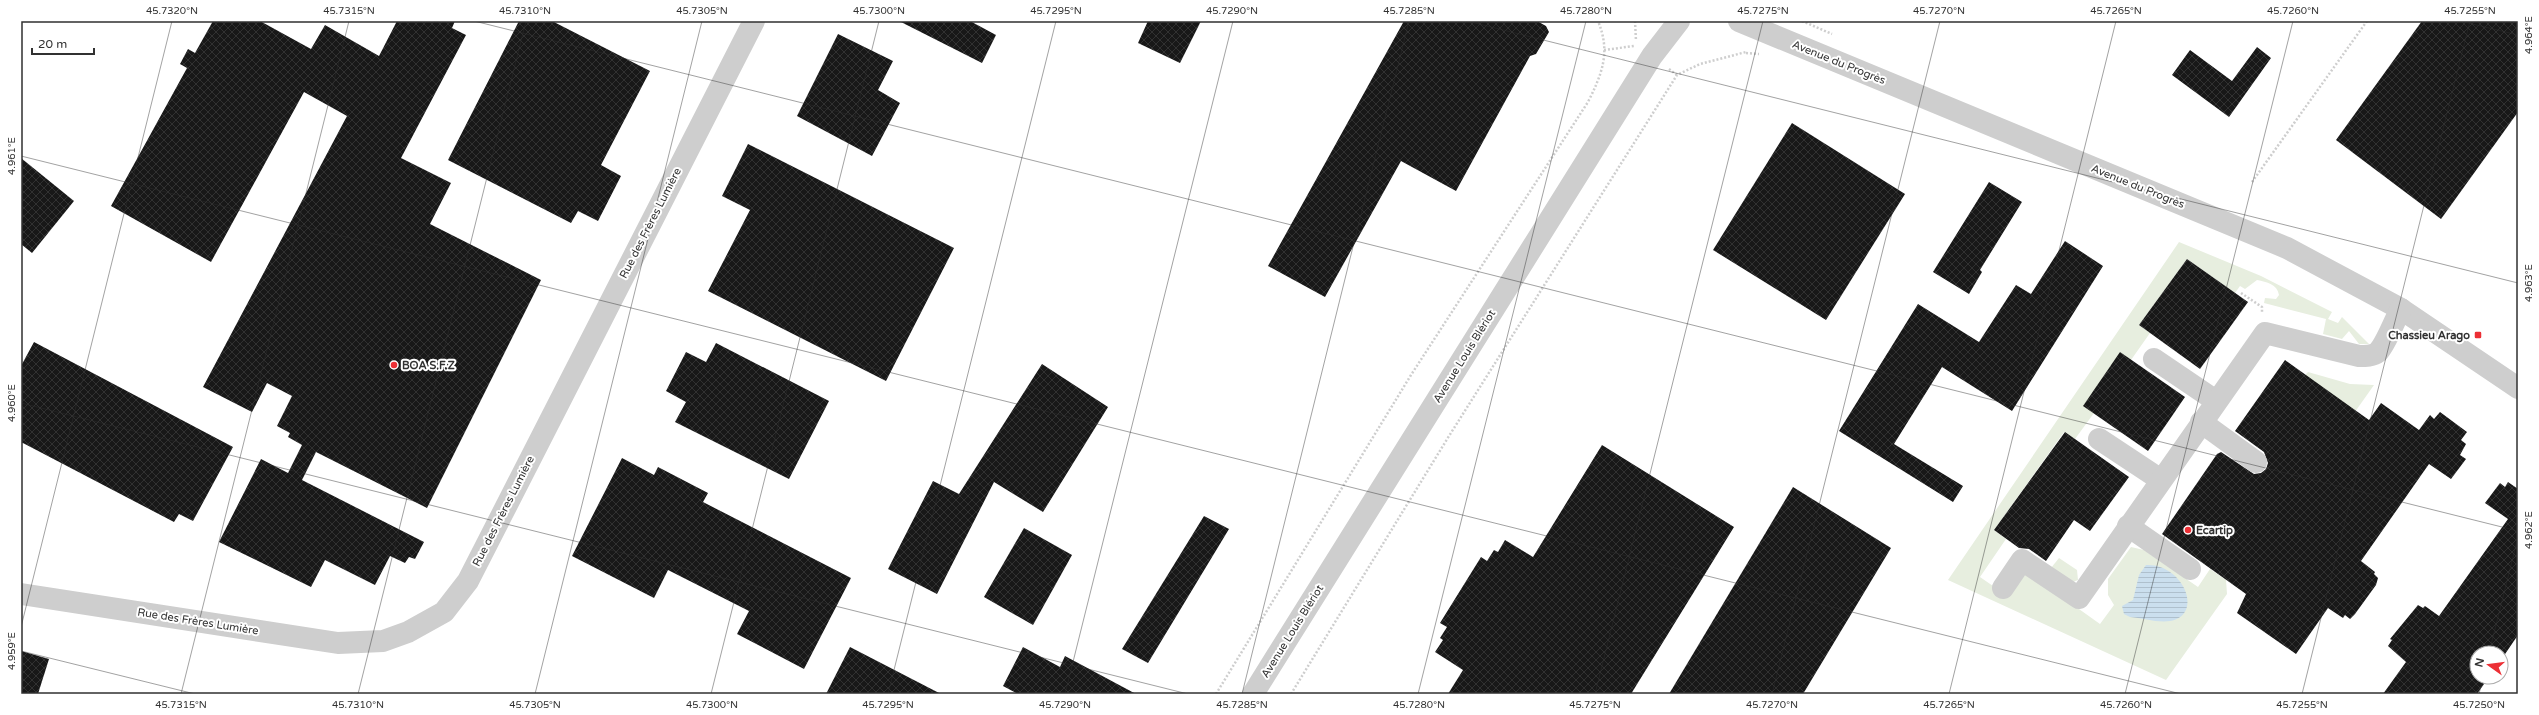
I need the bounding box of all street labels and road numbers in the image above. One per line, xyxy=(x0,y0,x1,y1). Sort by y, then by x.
street label: Avenue du Progrès xyxy=(1790,38,1887,87)
street label: Avenue du Progrès xyxy=(2089,162,2186,211)
street label: Rue des Frères Lumière xyxy=(617,166,684,281)
street label: Avenue Louis Blériot xyxy=(1431,307,1498,405)
street label: Rue des Frères Lumière xyxy=(470,454,537,569)
street label: Avenue Louis Blériot xyxy=(1259,582,1326,680)
street label: Rue des Frères Lumière xyxy=(136,606,259,637)

